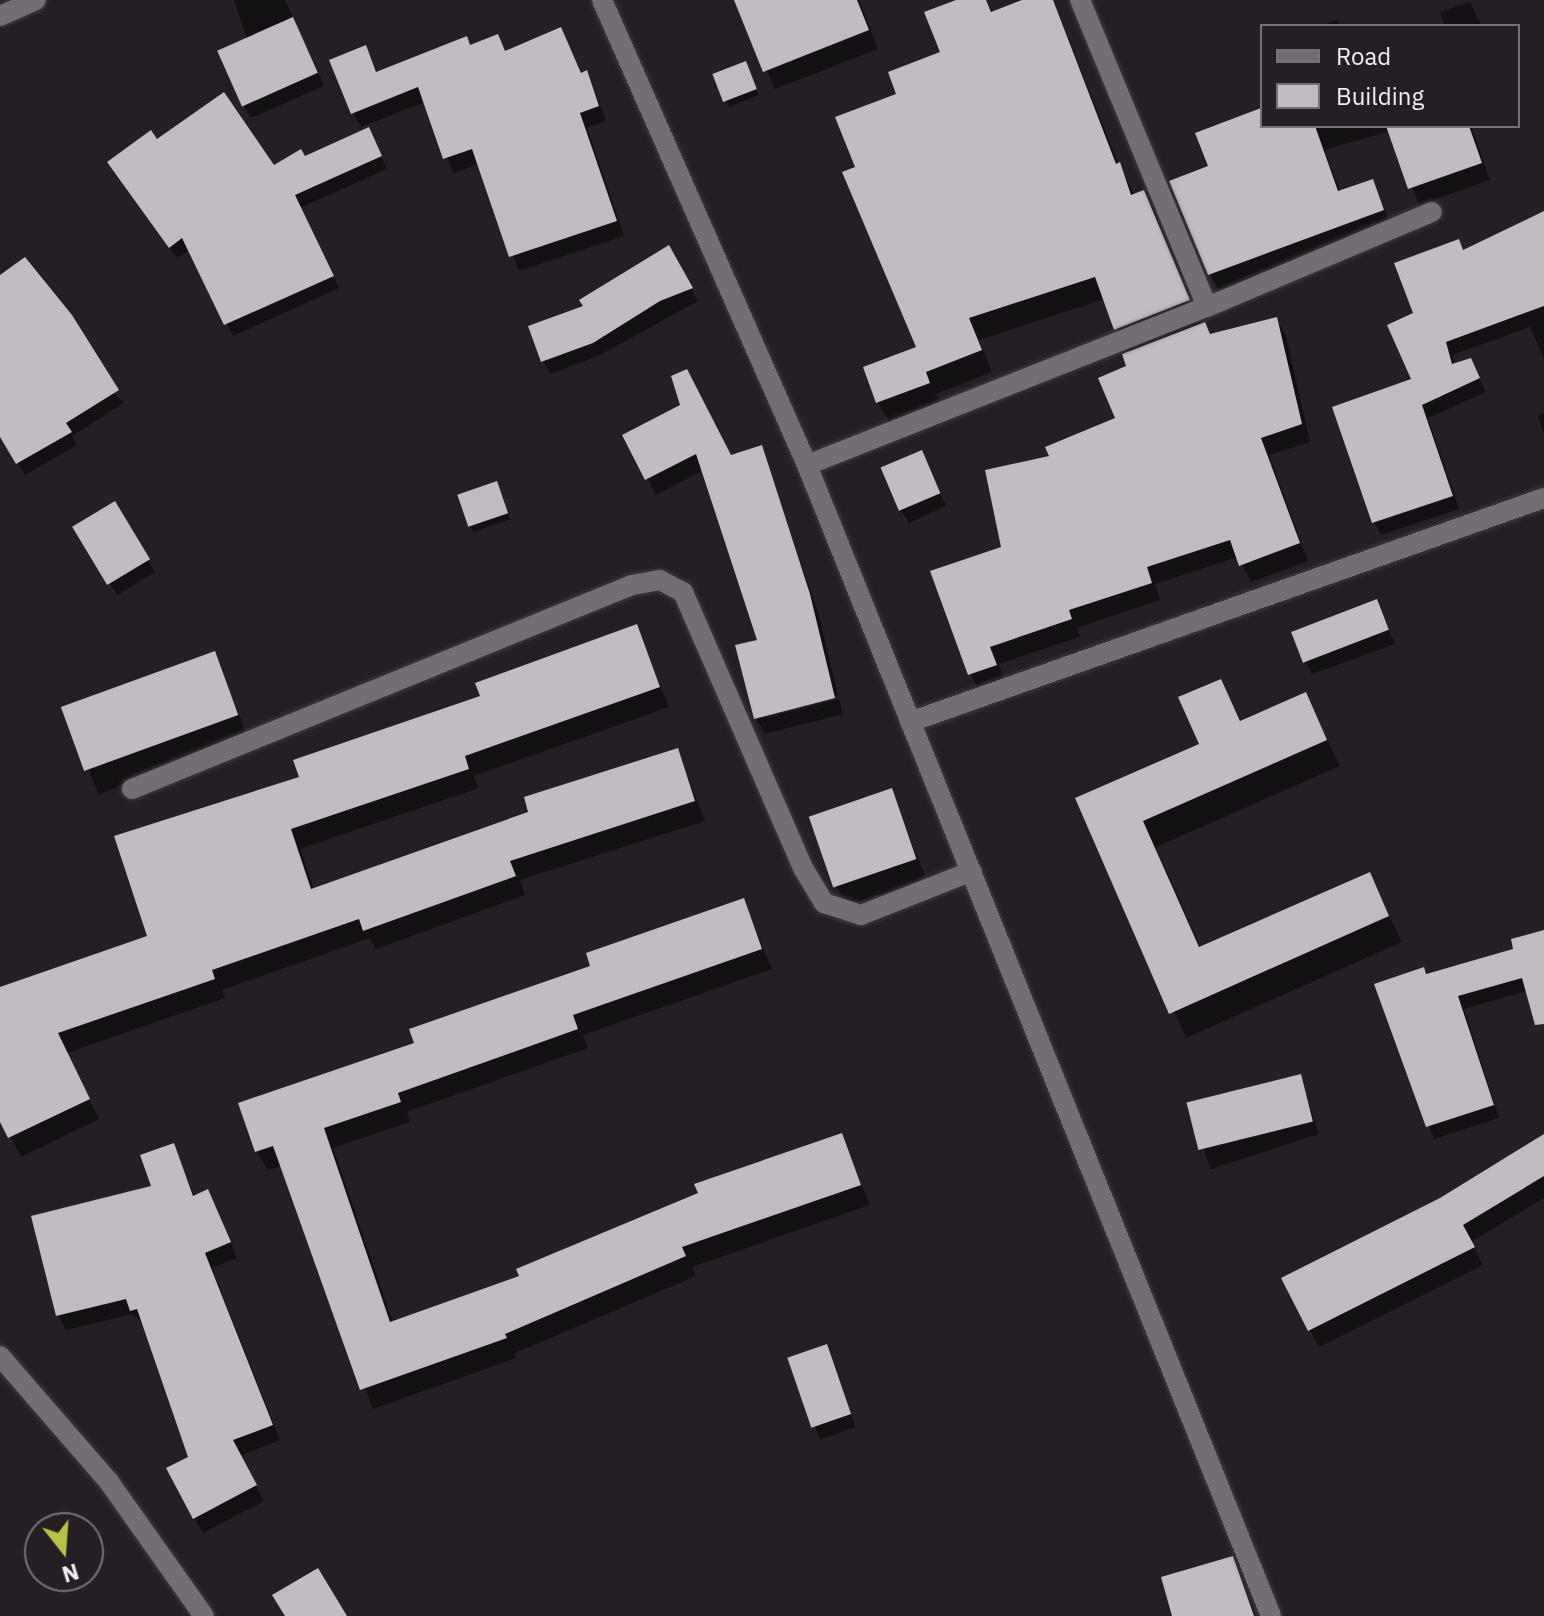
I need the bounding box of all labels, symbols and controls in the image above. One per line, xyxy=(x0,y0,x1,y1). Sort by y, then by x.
legend xyxy=(1260,24,1520,128)
text: Road xyxy=(1336,40,1391,72)
text: Building xyxy=(1336,80,1424,112)
north arrow xyxy=(24,1512,104,1592)
text: N xyxy=(59,1557,82,1590)

